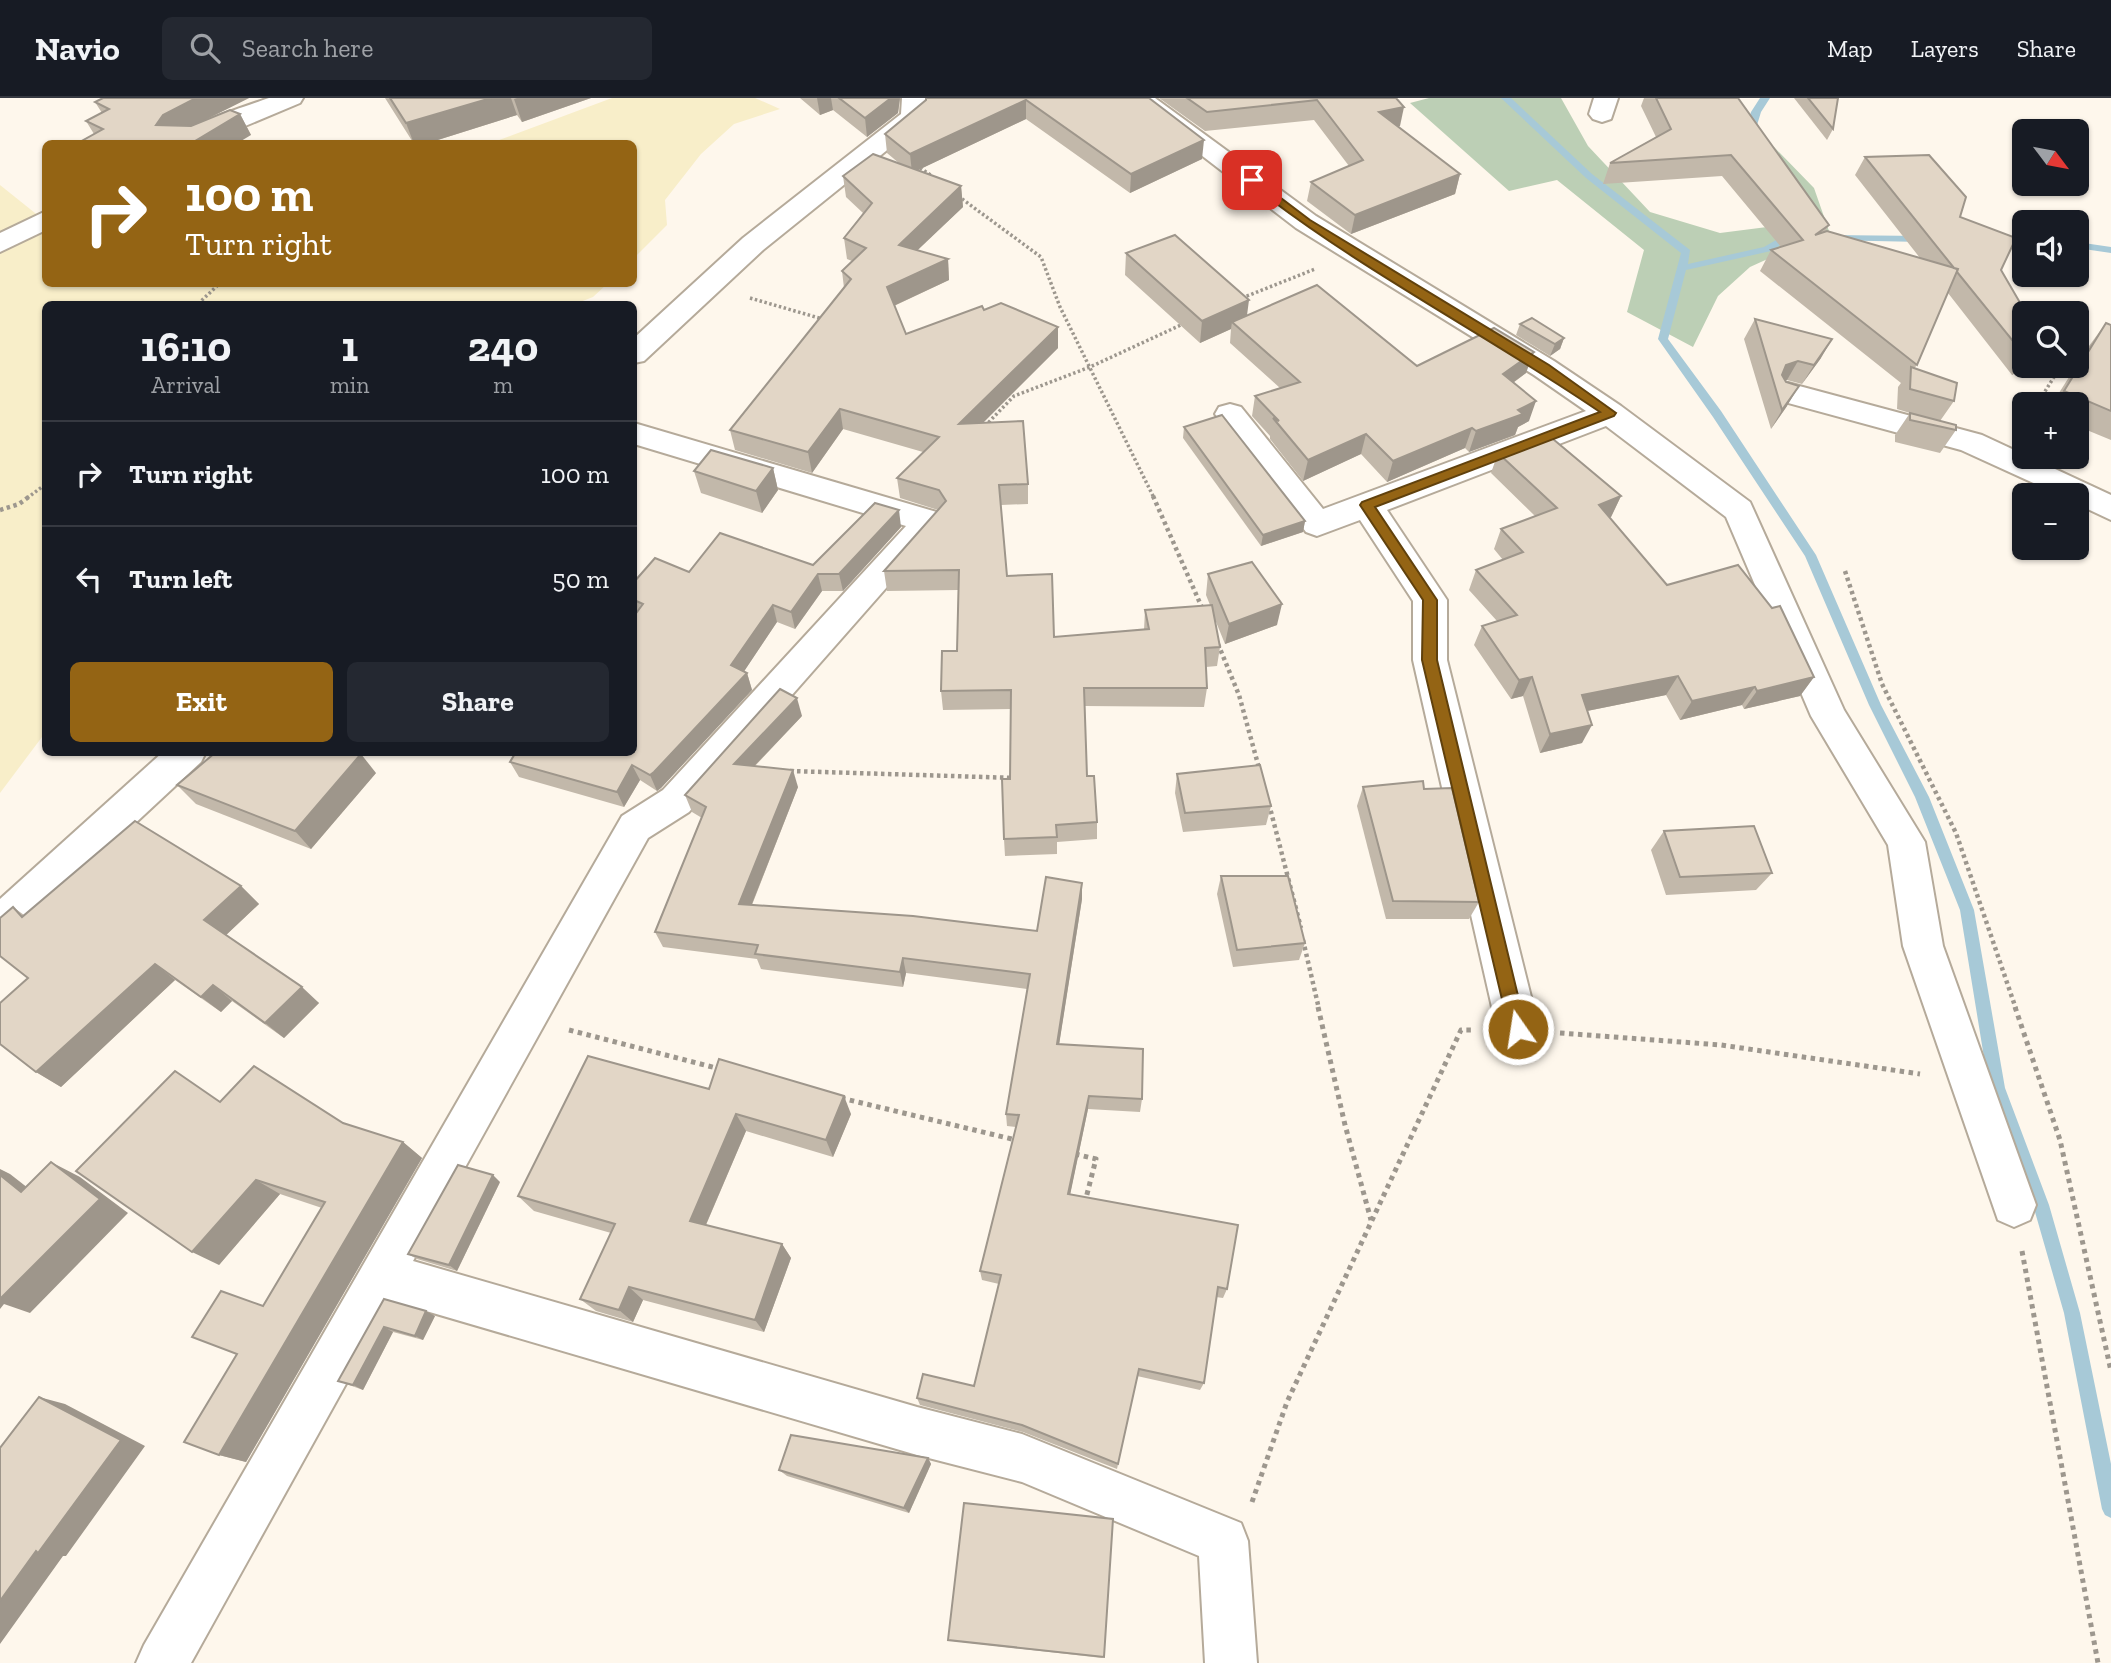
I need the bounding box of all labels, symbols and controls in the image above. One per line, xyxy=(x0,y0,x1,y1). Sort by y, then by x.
search box xyxy=(162,17,652,80)
text: Navio xyxy=(35,29,120,68)
icon: search xyxy=(186,29,224,67)
text: Search here xyxy=(242,32,374,64)
text: Map xyxy=(1827,34,1873,63)
text: Layers xyxy=(1911,34,1979,63)
text: Share xyxy=(2017,34,2076,63)
north arrow xyxy=(2012,119,2090,196)
map controls xyxy=(2012,119,2089,560)
pin xyxy=(1222,150,1282,210)
icon: arrive xyxy=(1233,161,1271,199)
text: 100 m xyxy=(185,165,313,224)
icon: right xyxy=(70,168,161,259)
button: sound xyxy=(2012,210,2089,287)
text: Turn right xyxy=(185,225,332,263)
button: search xyxy=(2012,301,2089,378)
text: 16:10 xyxy=(140,321,232,372)
text: 1 xyxy=(341,321,358,372)
text: 240 xyxy=(468,321,539,372)
text: Arrival xyxy=(151,371,221,399)
text: min xyxy=(330,371,369,399)
text: m xyxy=(493,371,513,399)
button: + xyxy=(2012,392,2089,469)
icon: right xyxy=(70,455,108,493)
text: Turn right xyxy=(129,458,252,490)
text: 100 m xyxy=(541,458,609,490)
button: − xyxy=(2012,483,2089,560)
icon: left xyxy=(70,560,108,598)
text: Turn left xyxy=(129,563,232,595)
text: 50 m xyxy=(552,563,609,595)
button: Exit xyxy=(70,662,333,742)
button: Share xyxy=(347,662,609,742)
position arrow xyxy=(1481,992,1555,1066)

